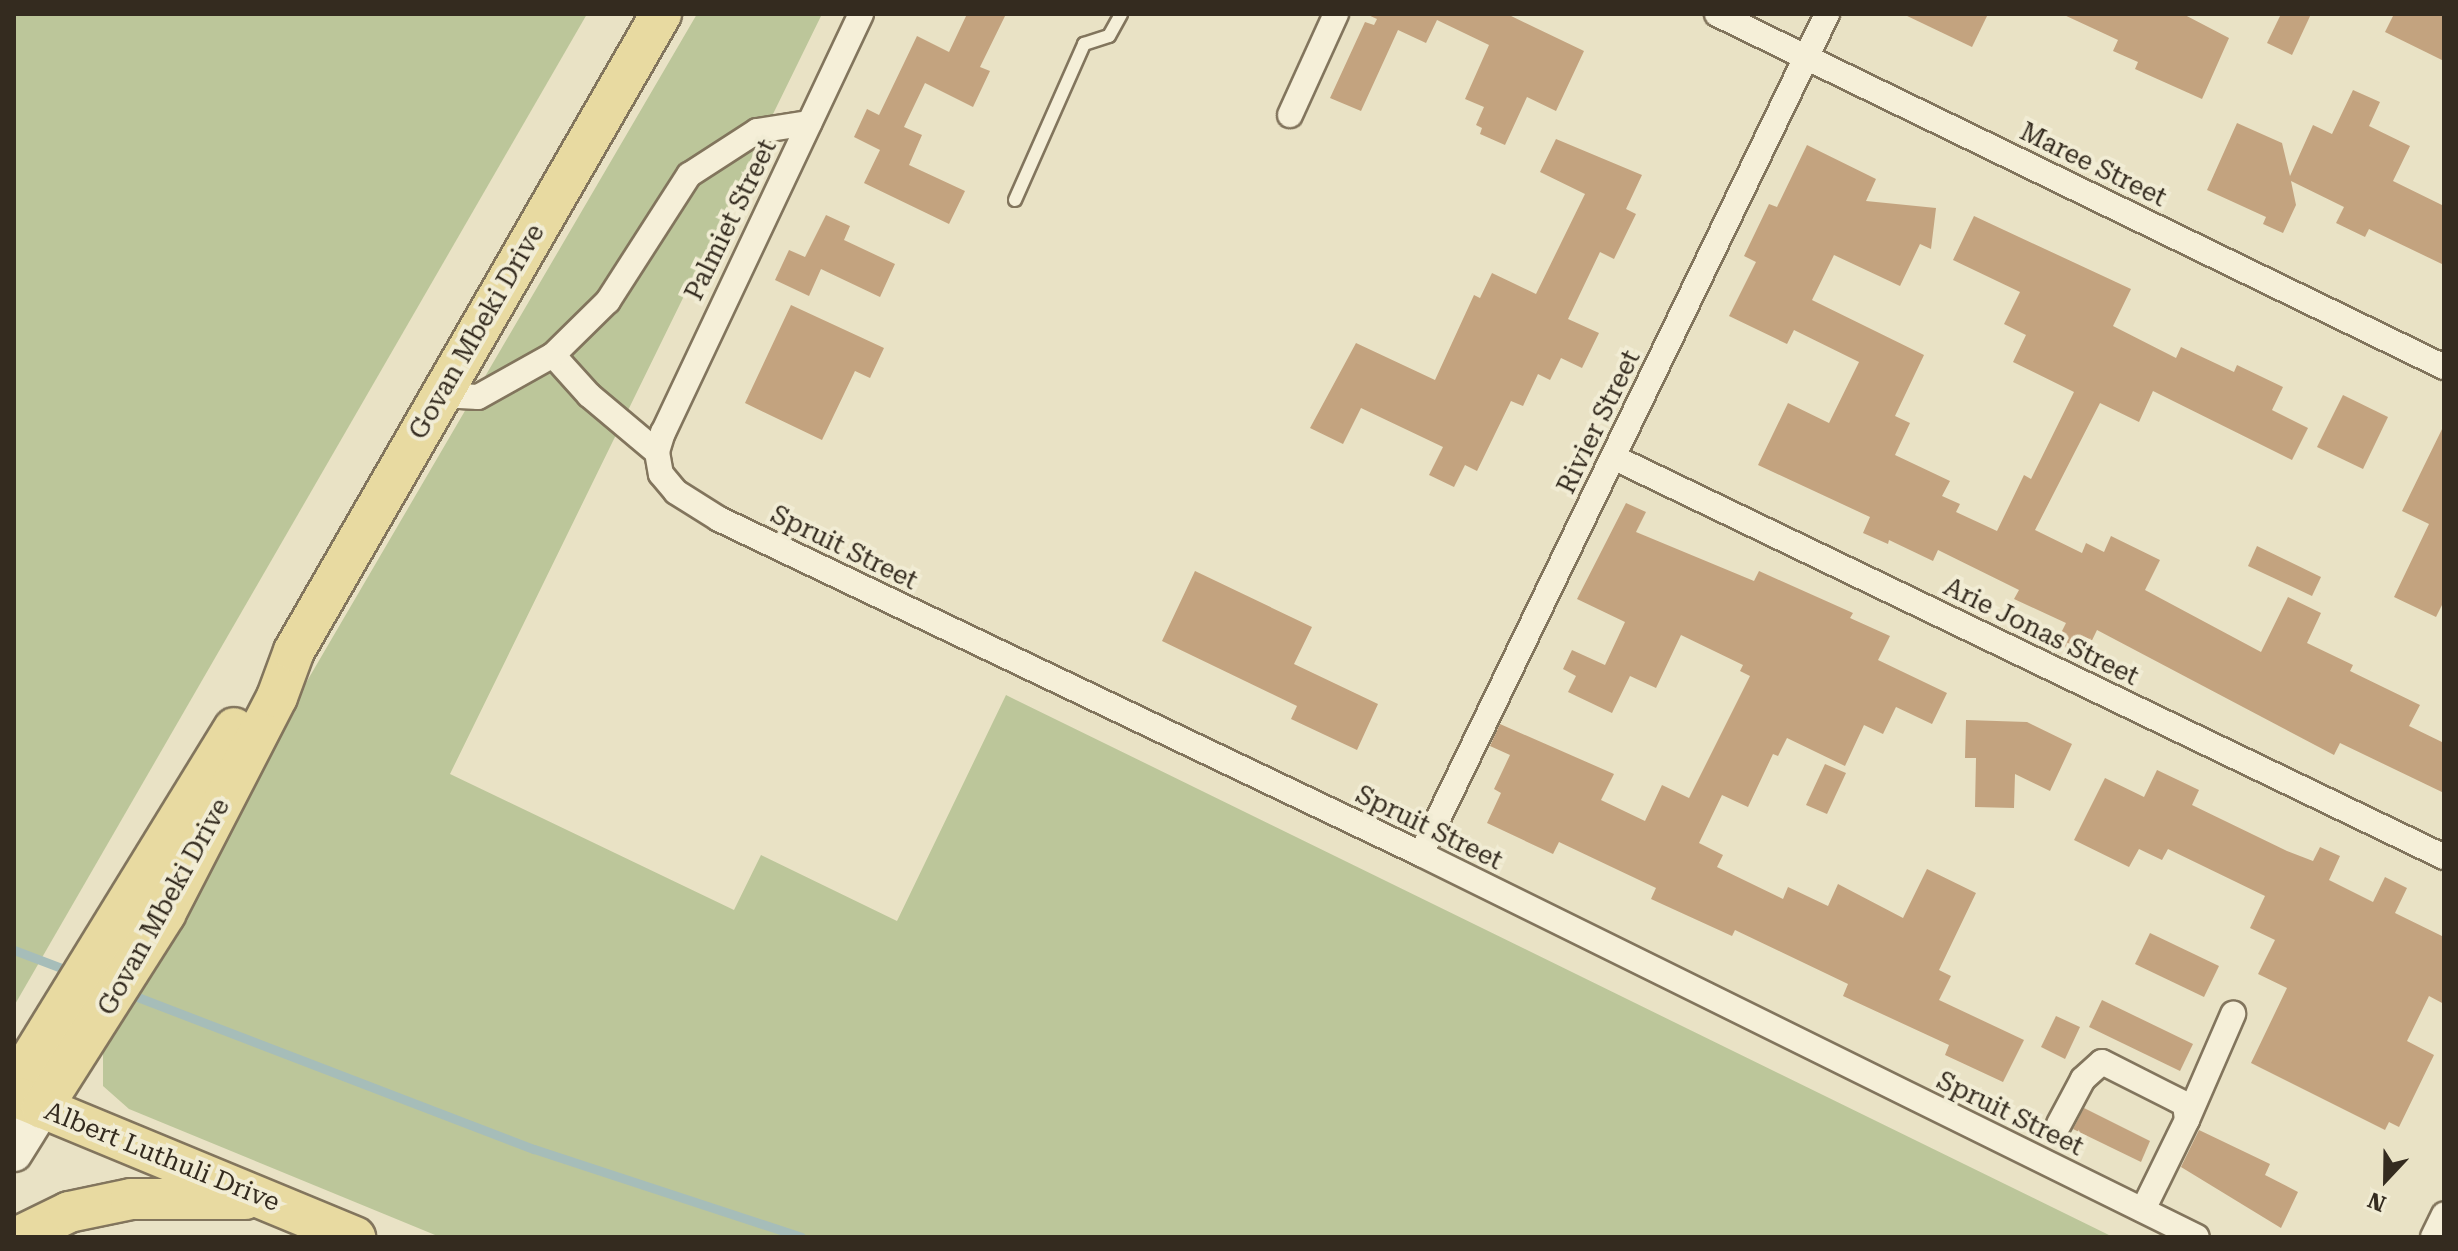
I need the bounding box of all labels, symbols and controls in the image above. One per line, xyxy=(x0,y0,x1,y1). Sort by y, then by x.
street label: Maree Street xyxy=(2015,116,2171,214)
street label: Palmiet Street xyxy=(679,134,783,306)
street label: Govan Mbeki Drive xyxy=(403,219,551,445)
street label: Rivier Street xyxy=(1551,345,1647,499)
street label: Spruit Street xyxy=(766,499,922,597)
street label: Arie Jonas Street xyxy=(1939,571,2143,693)
street label: Spruit Street xyxy=(1351,779,1507,877)
street label: Govan Mbeki Drive xyxy=(91,793,237,1021)
street label: Spruit Street xyxy=(1932,1065,2088,1163)
street label: Albert Luthuli Drive xyxy=(40,1096,284,1218)
north arrow xyxy=(2346,1139,2426,1219)
text: N xyxy=(2364,1187,2389,1216)

